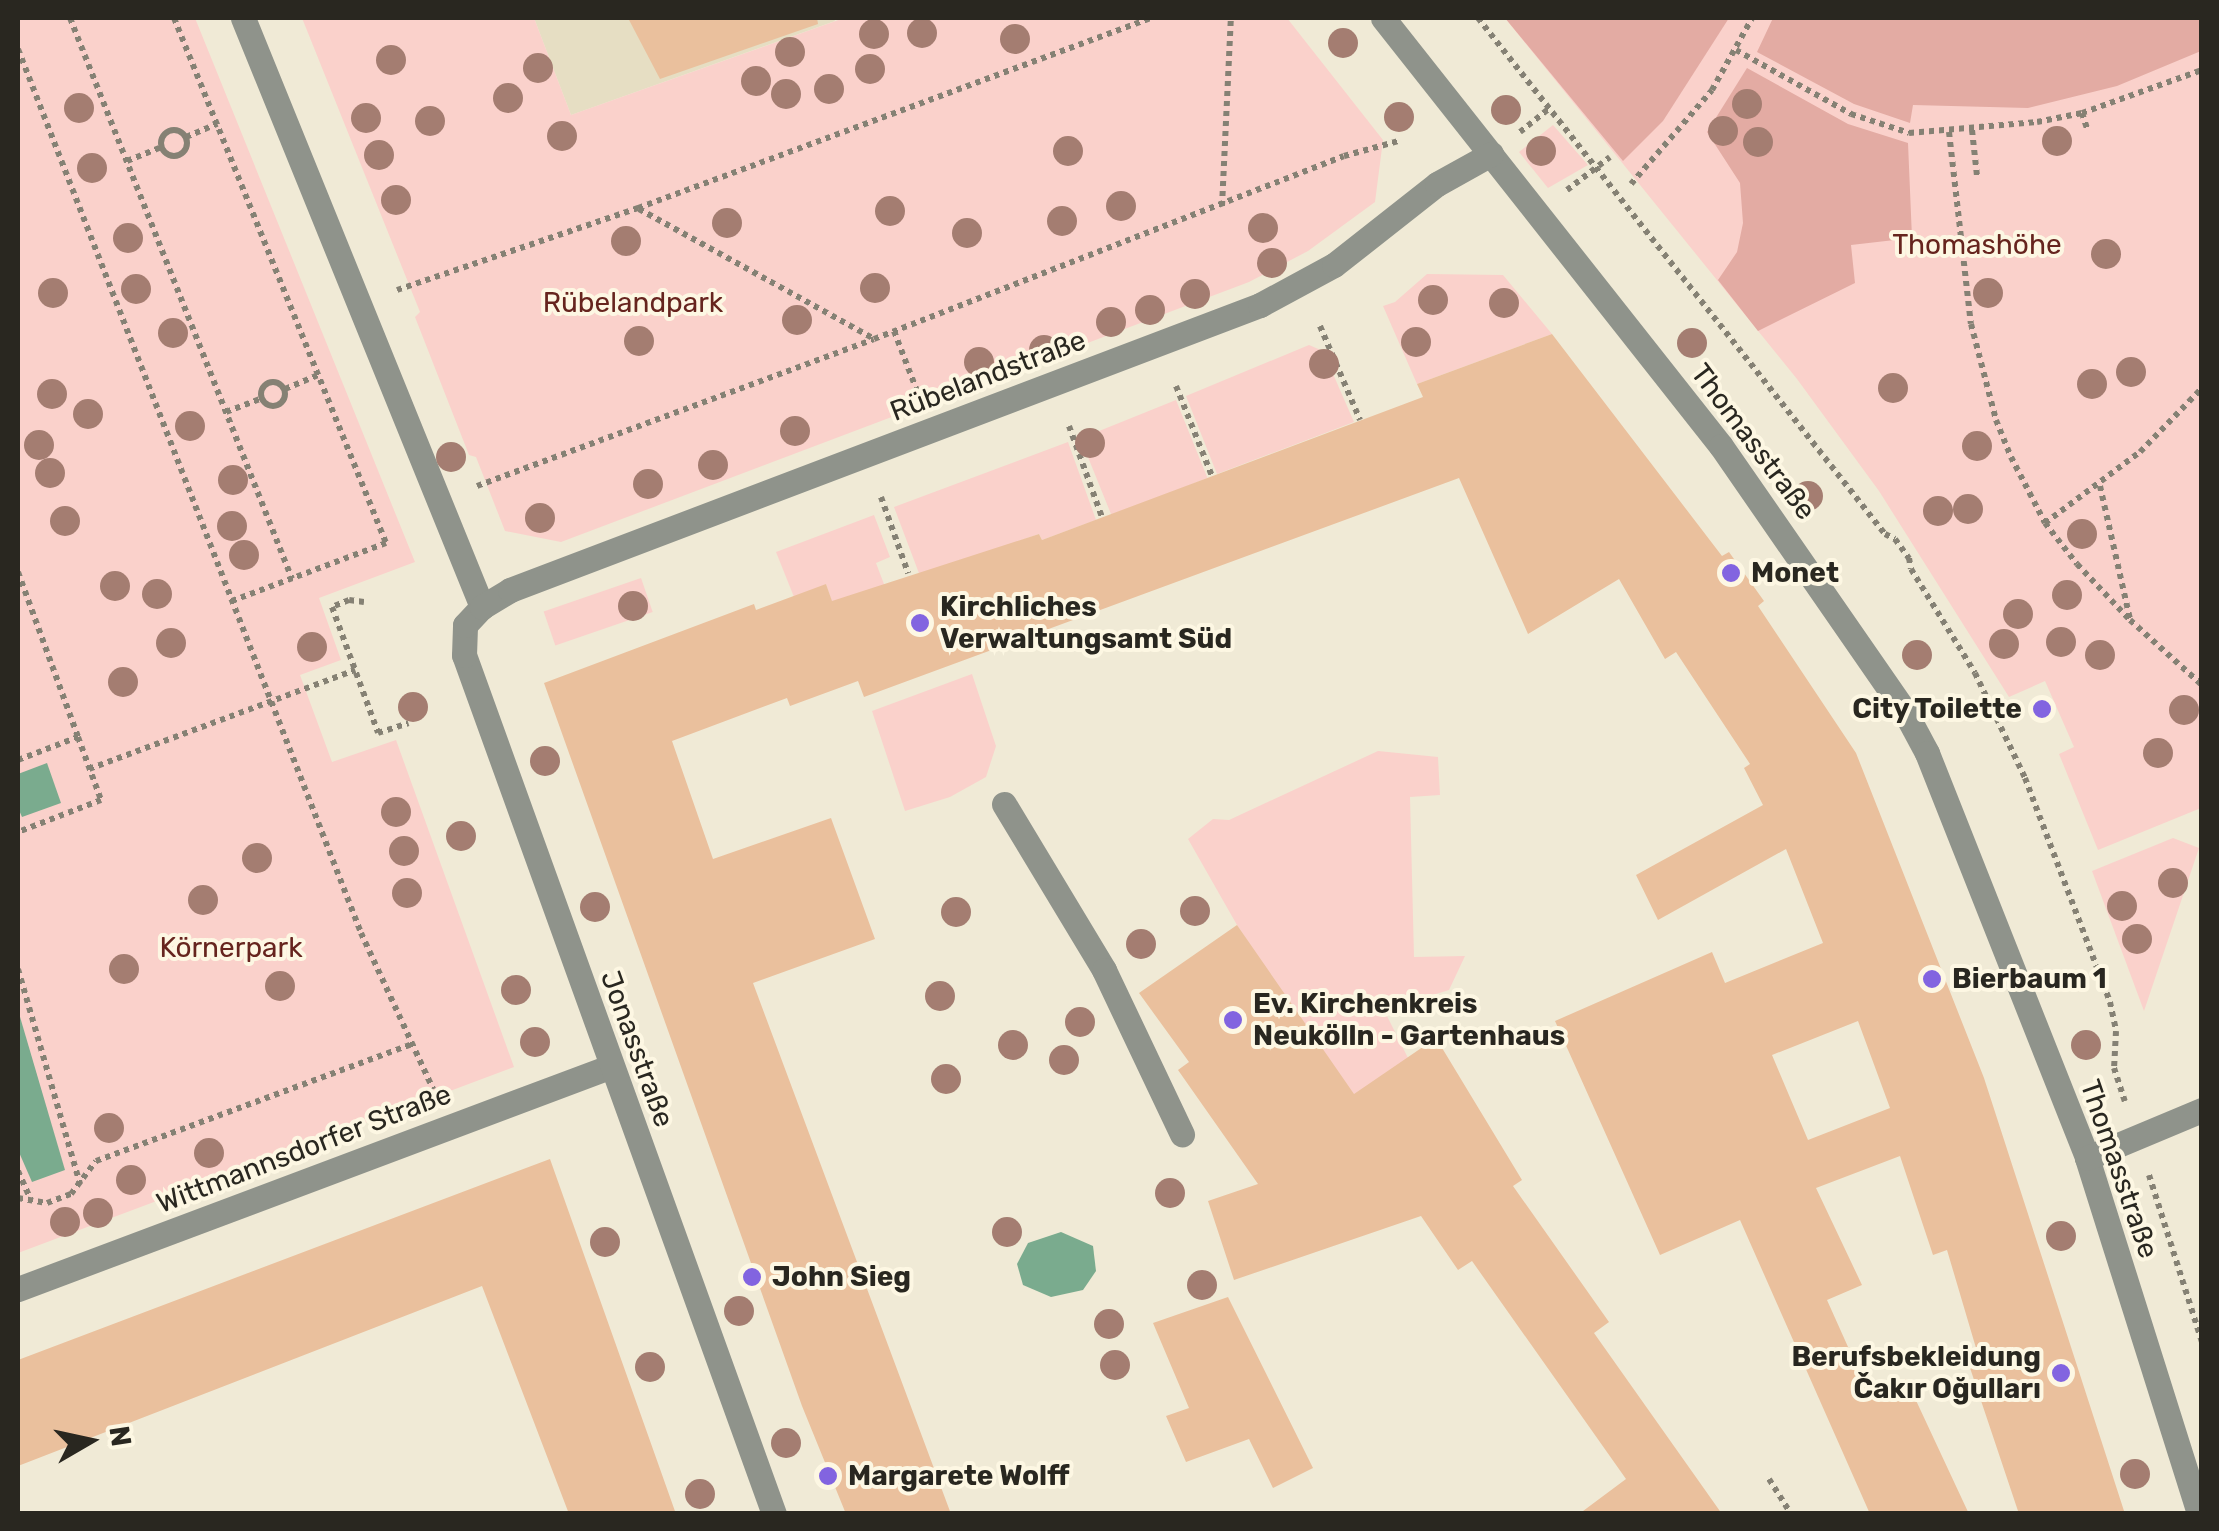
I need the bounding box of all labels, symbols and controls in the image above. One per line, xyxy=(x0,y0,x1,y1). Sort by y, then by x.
park label: Thomashöhe xyxy=(1892,228,2062,262)
park label: Rübelandpark xyxy=(543,286,723,320)
street label: Rübelandstraße xyxy=(886,323,1090,429)
street label: Thomasstraße xyxy=(1683,357,1823,527)
place label: Monet xyxy=(1751,556,1839,590)
marker: Monet xyxy=(1720,562,1742,584)
place label: Kirchliches Verwaltungsamt Süd xyxy=(940,590,1232,656)
marker: Kirchliches Verwaltungsamt Süd xyxy=(909,612,931,634)
place label: City Toilette xyxy=(1851,692,2022,726)
marker: City Toilette xyxy=(2031,698,2053,720)
park label: Körnerpark xyxy=(159,931,303,965)
place label: Bierbaum 1 xyxy=(1952,962,2107,996)
street label: Jonasstraße xyxy=(593,966,681,1132)
marker: Bierbaum 1 xyxy=(1921,968,1943,990)
place label: Ev. Kirchenkreis Neukölln - Gartenhaus xyxy=(1253,987,1565,1053)
marker: Ev. Kirchenkreis Neukölln - Gartenhaus xyxy=(1222,1009,1244,1031)
street label: Thomasstraße xyxy=(2073,1075,2165,1263)
street label: Wittmannsdorfer Straße xyxy=(152,1077,456,1221)
place label: John Sieg xyxy=(772,1260,911,1294)
marker: John Sieg xyxy=(741,1266,763,1288)
place label: Berufsbekleidung Čakır Oğulları xyxy=(1791,1340,2041,1406)
marker: Berufsbekleidung Čakır Oğulları xyxy=(2050,1362,2072,1384)
north arrow xyxy=(40,1391,140,1491)
text: N xyxy=(102,1424,138,1449)
place label: Margarete Wolff xyxy=(848,1459,1070,1493)
marker: Margarete Wolff xyxy=(817,1465,839,1487)

